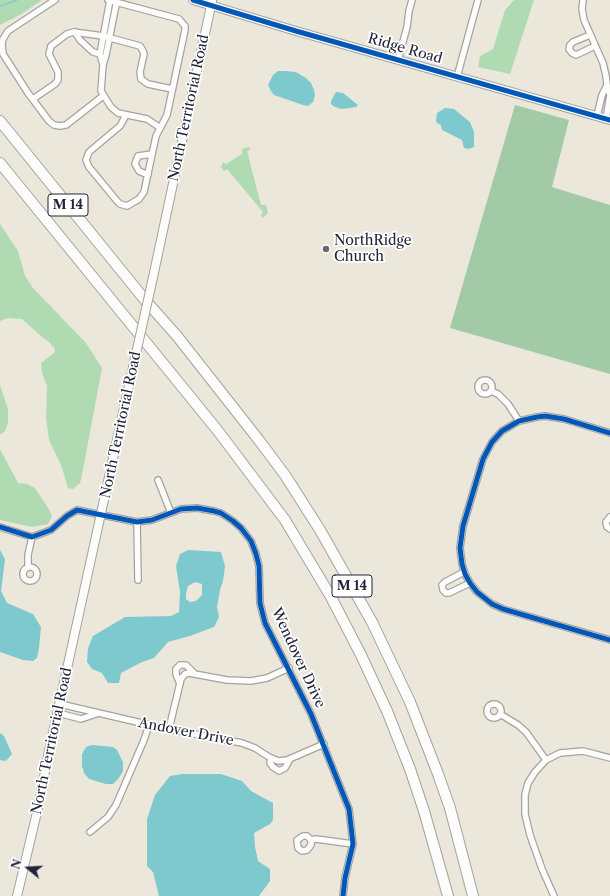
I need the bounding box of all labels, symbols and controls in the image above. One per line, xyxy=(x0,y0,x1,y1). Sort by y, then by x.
street label: Ridge Road xyxy=(366,30,444,68)
street label: North Territorial Road xyxy=(165,33,213,183)
road number: M 14 xyxy=(48,194,88,216)
place label: NorthRidge Church xyxy=(334,233,412,266)
marker: NorthRidge Church xyxy=(321,244,331,254)
street label: North Territorial Road xyxy=(97,350,145,500)
road number: M 14 xyxy=(332,575,372,597)
street label: Wendover Drive xyxy=(267,605,329,711)
street label: North Territorial Road xyxy=(28,666,76,816)
street label: Andover Drive xyxy=(137,715,235,749)
north arrow xyxy=(8,848,48,888)
text: N xyxy=(8,858,25,871)

